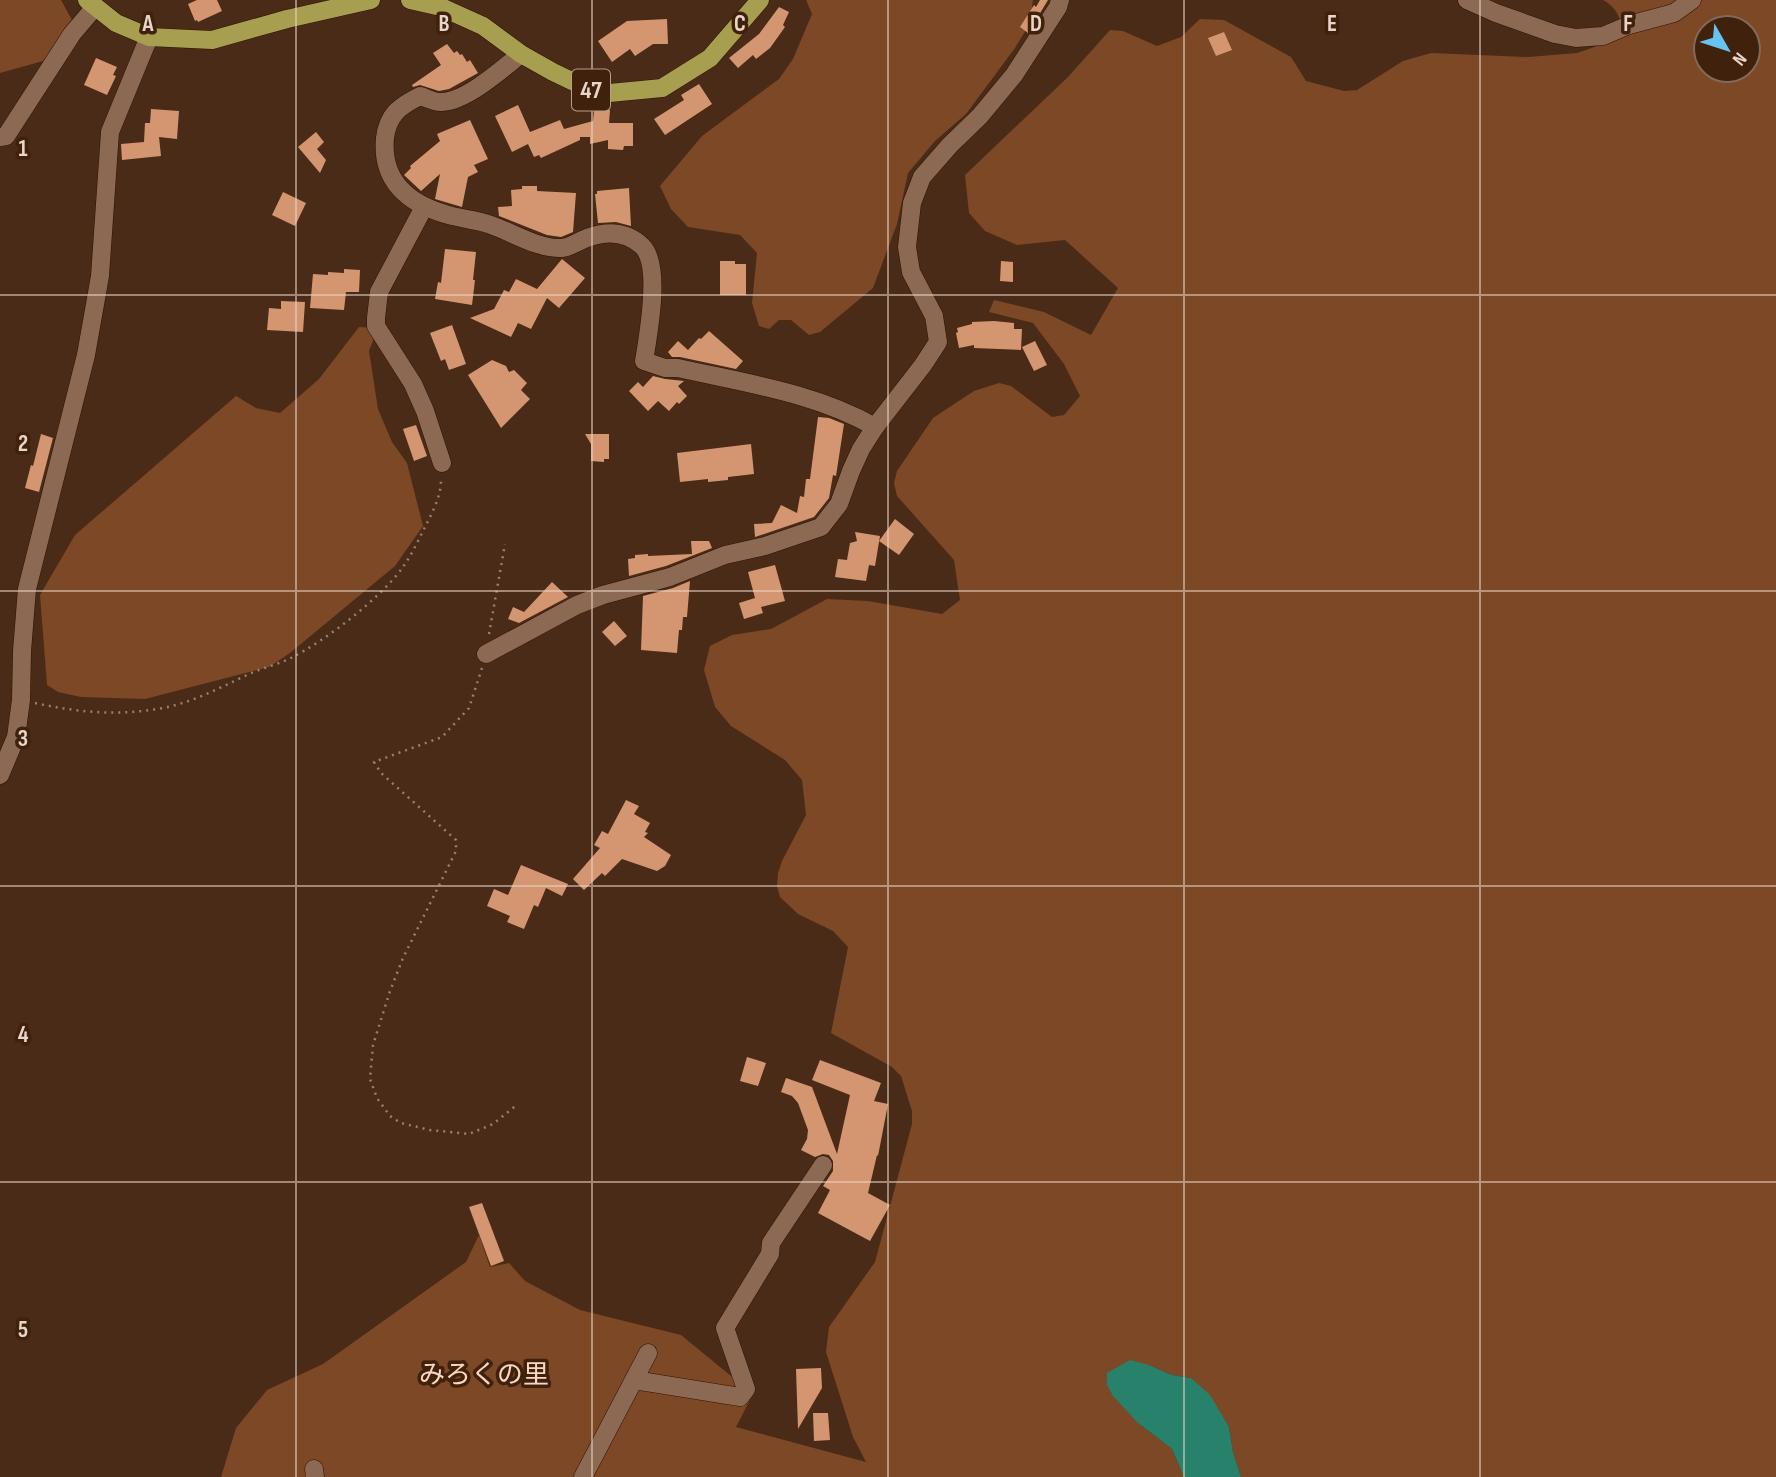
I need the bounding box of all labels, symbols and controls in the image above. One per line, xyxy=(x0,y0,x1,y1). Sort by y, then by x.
text: A xyxy=(142,10,155,38)
text: B xyxy=(439,10,450,38)
text: C xyxy=(734,10,746,38)
text: D xyxy=(1030,10,1042,38)
text: E xyxy=(1327,10,1337,38)
text: F xyxy=(1623,10,1633,38)
north arrow xyxy=(1692,14,1762,84)
text: N xyxy=(1727,48,1751,70)
road number: 47 xyxy=(572,70,610,110)
text: 1 xyxy=(18,135,28,163)
text: 2 xyxy=(18,430,28,458)
text: 3 xyxy=(18,725,28,753)
text: 4 xyxy=(18,1021,29,1049)
text: 5 xyxy=(18,1316,28,1344)
park label: みろくの里 xyxy=(419,1360,549,1391)

